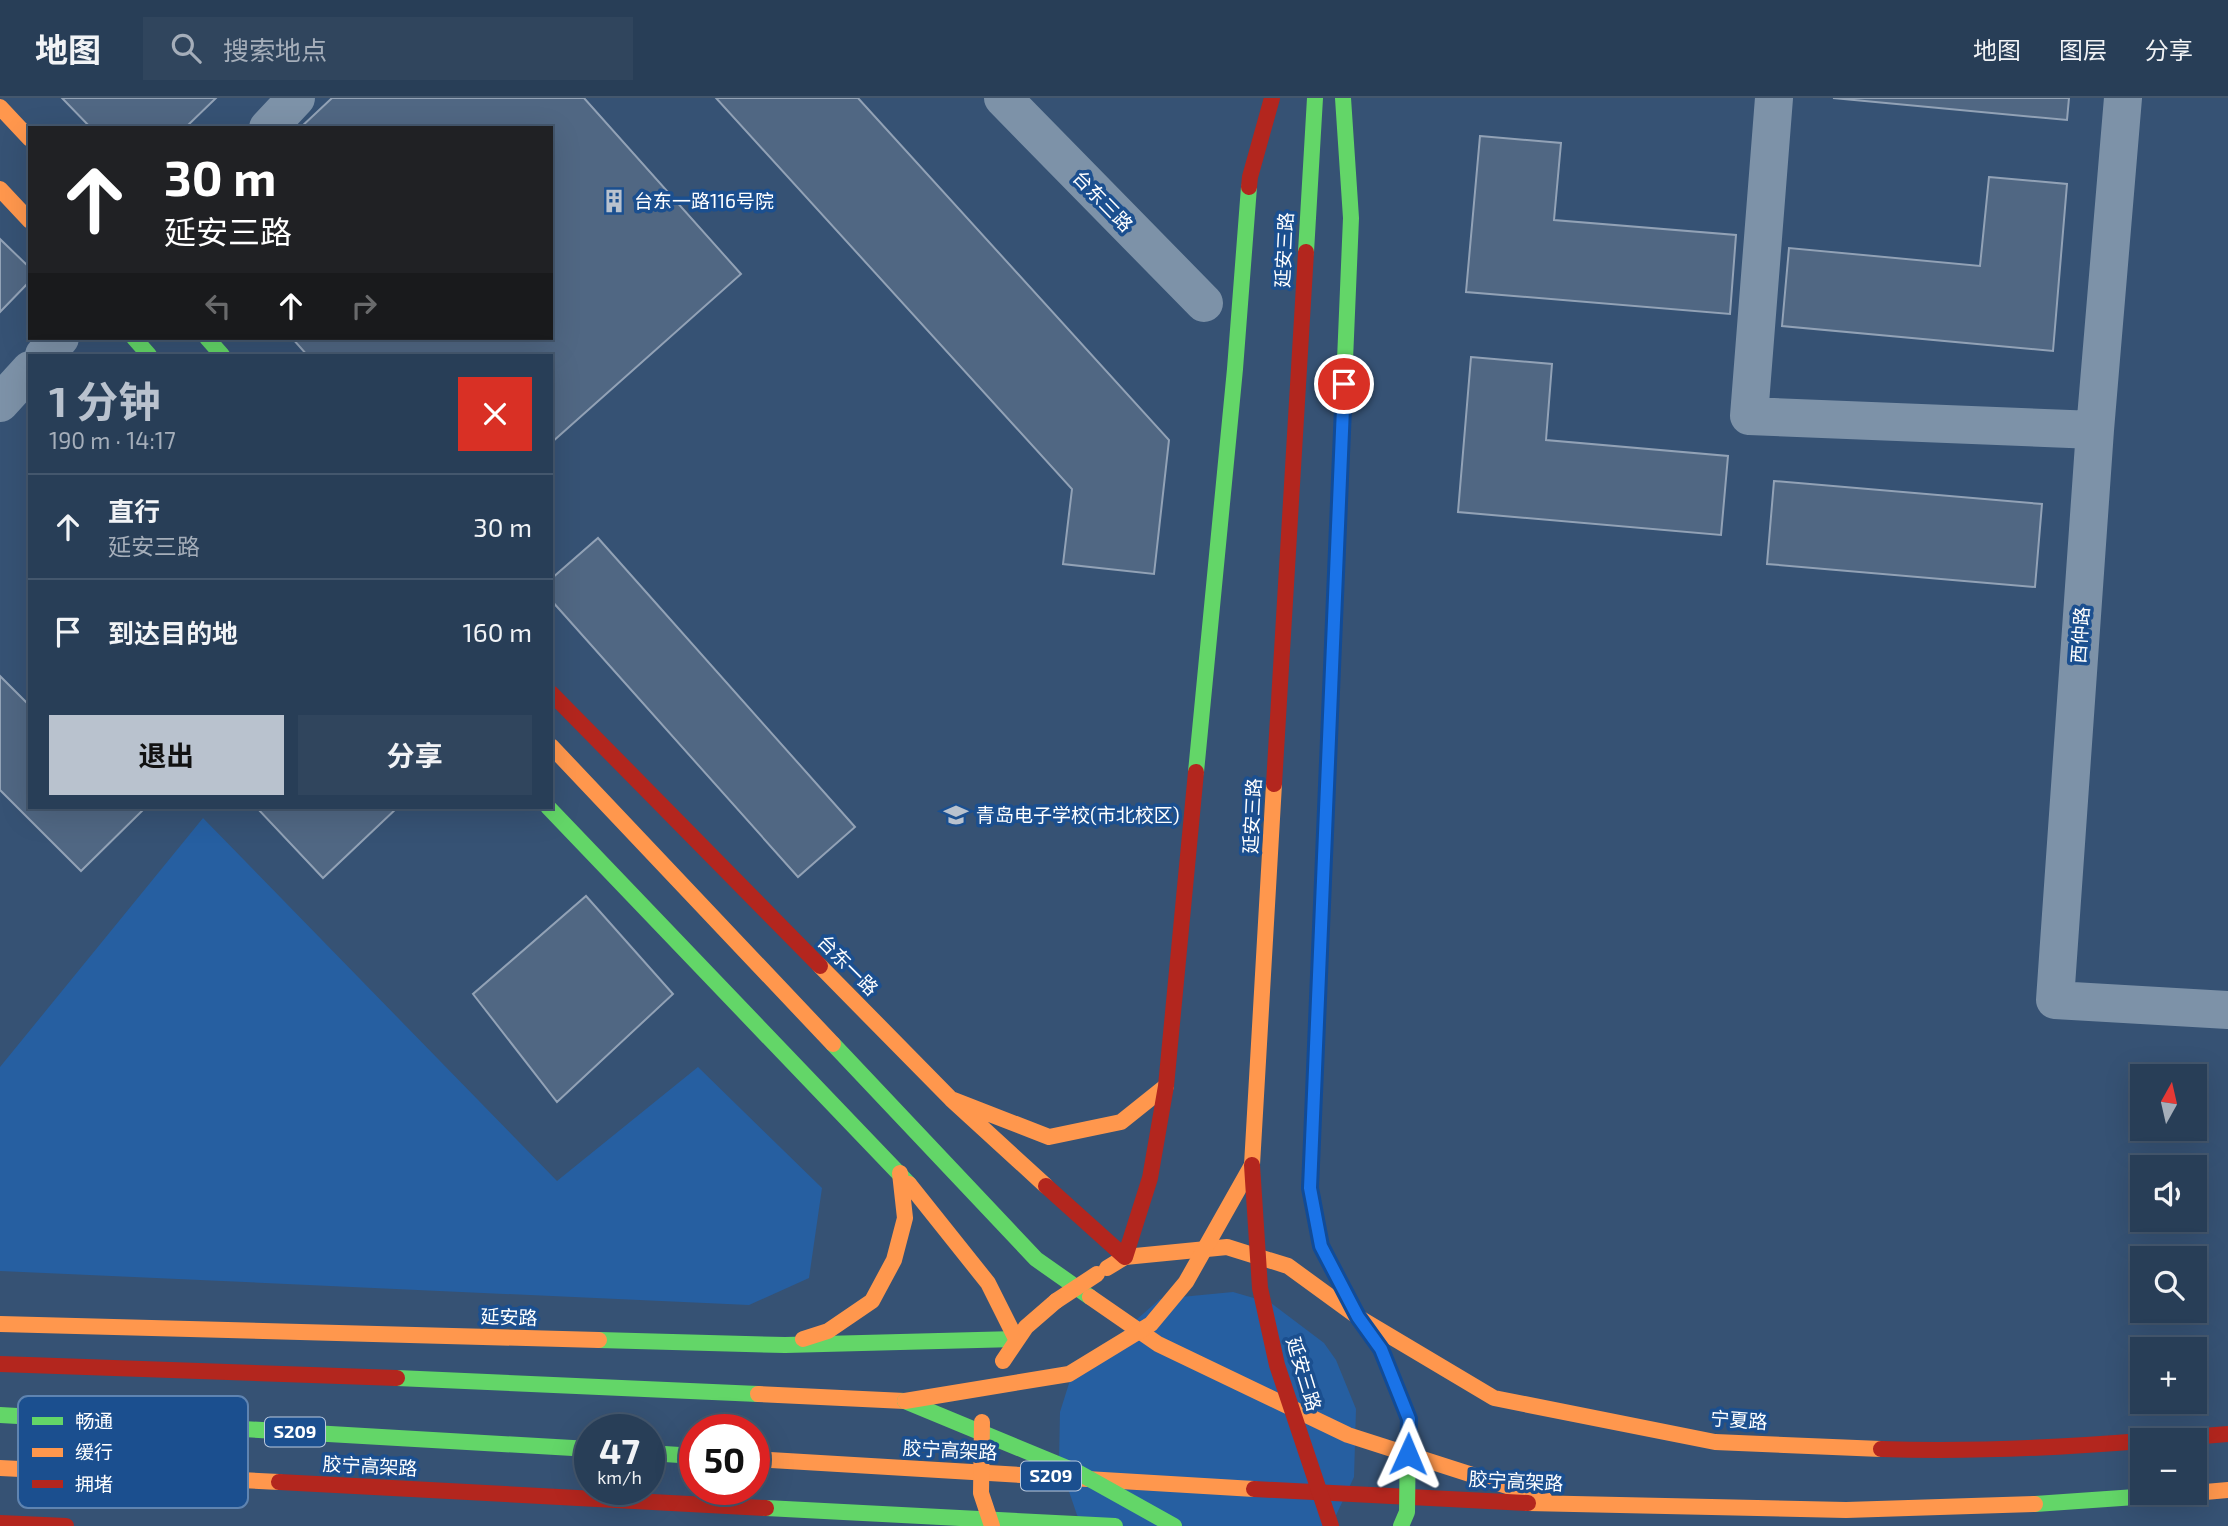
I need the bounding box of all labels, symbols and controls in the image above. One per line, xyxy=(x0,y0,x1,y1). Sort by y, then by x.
search box xyxy=(143,17,633,80)
text: 地图 xyxy=(35,29,101,69)
icon: search xyxy=(167,29,205,67)
text: 搜索地点 xyxy=(223,34,327,65)
text: 地图 xyxy=(1973,35,2021,64)
text: 图层 xyxy=(2059,35,2107,64)
text: 分享 xyxy=(2145,35,2193,64)
text: 30 m xyxy=(164,147,276,206)
icon: ahead xyxy=(49,154,140,245)
street label: 台东三路 xyxy=(1069,165,1138,236)
building icon: 台东一路116号院 xyxy=(600,187,628,215)
place label: 台东一路116号院 xyxy=(634,189,774,212)
street label: 延安三路 xyxy=(1270,211,1297,289)
text: 延安三路 xyxy=(164,212,292,250)
icon: left xyxy=(199,287,237,325)
icon: ahead xyxy=(272,287,310,325)
icon: right xyxy=(345,287,383,325)
pin xyxy=(1314,354,1374,414)
icon: arrive xyxy=(1325,365,1363,403)
text: 1 分钟 xyxy=(49,375,160,425)
button: close xyxy=(458,377,532,451)
text: 190 m · 14:17 xyxy=(49,426,176,454)
text: 直行 xyxy=(108,495,160,526)
icon: ahead xyxy=(49,508,87,546)
text: 30 m xyxy=(473,511,532,542)
text: 延安三路 xyxy=(108,532,200,560)
street label: 西仲路 xyxy=(2066,606,2093,664)
icon: arrive xyxy=(49,613,87,651)
text: 160 m xyxy=(463,616,532,647)
text: 到达目的地 xyxy=(108,617,238,648)
button: 退出 xyxy=(49,715,284,795)
button: 分享 xyxy=(298,715,532,795)
street label: 延安三路 xyxy=(1238,777,1265,855)
school or university icon: 青岛电子学校(市北校区) xyxy=(942,801,970,829)
place label: 青岛电子学校(市北校区) xyxy=(976,803,1180,826)
street label: 台东一路 xyxy=(813,930,883,1000)
north arrow xyxy=(2130,1064,2207,1141)
map controls xyxy=(2130,1064,2207,1505)
button: sound xyxy=(2130,1155,2207,1232)
button: search xyxy=(2130,1246,2207,1323)
street label: 延安路 xyxy=(480,1304,538,1329)
street label: 延安三路 xyxy=(1282,1334,1327,1414)
button: + xyxy=(2130,1337,2207,1414)
legend xyxy=(18,1396,248,1508)
street label: 宁夏路 xyxy=(1710,1406,1768,1433)
text: 畅通 xyxy=(75,1409,113,1432)
speed limit sign: 50 xyxy=(679,1414,770,1505)
position arrow xyxy=(1371,1417,1445,1491)
road number: S209 xyxy=(265,1418,325,1447)
button: − xyxy=(2130,1428,2207,1505)
text: 47 xyxy=(599,1429,640,1471)
street label: 胶宁高架路 xyxy=(902,1436,998,1463)
text: 缓行 xyxy=(75,1440,113,1463)
street label: 胶宁高架路 xyxy=(322,1452,418,1479)
road number: S209 xyxy=(1021,1462,1081,1490)
text: km/h xyxy=(597,1466,642,1488)
street label: 胶宁高架路 xyxy=(1468,1467,1564,1494)
text: 拥堵 xyxy=(75,1472,113,1495)

